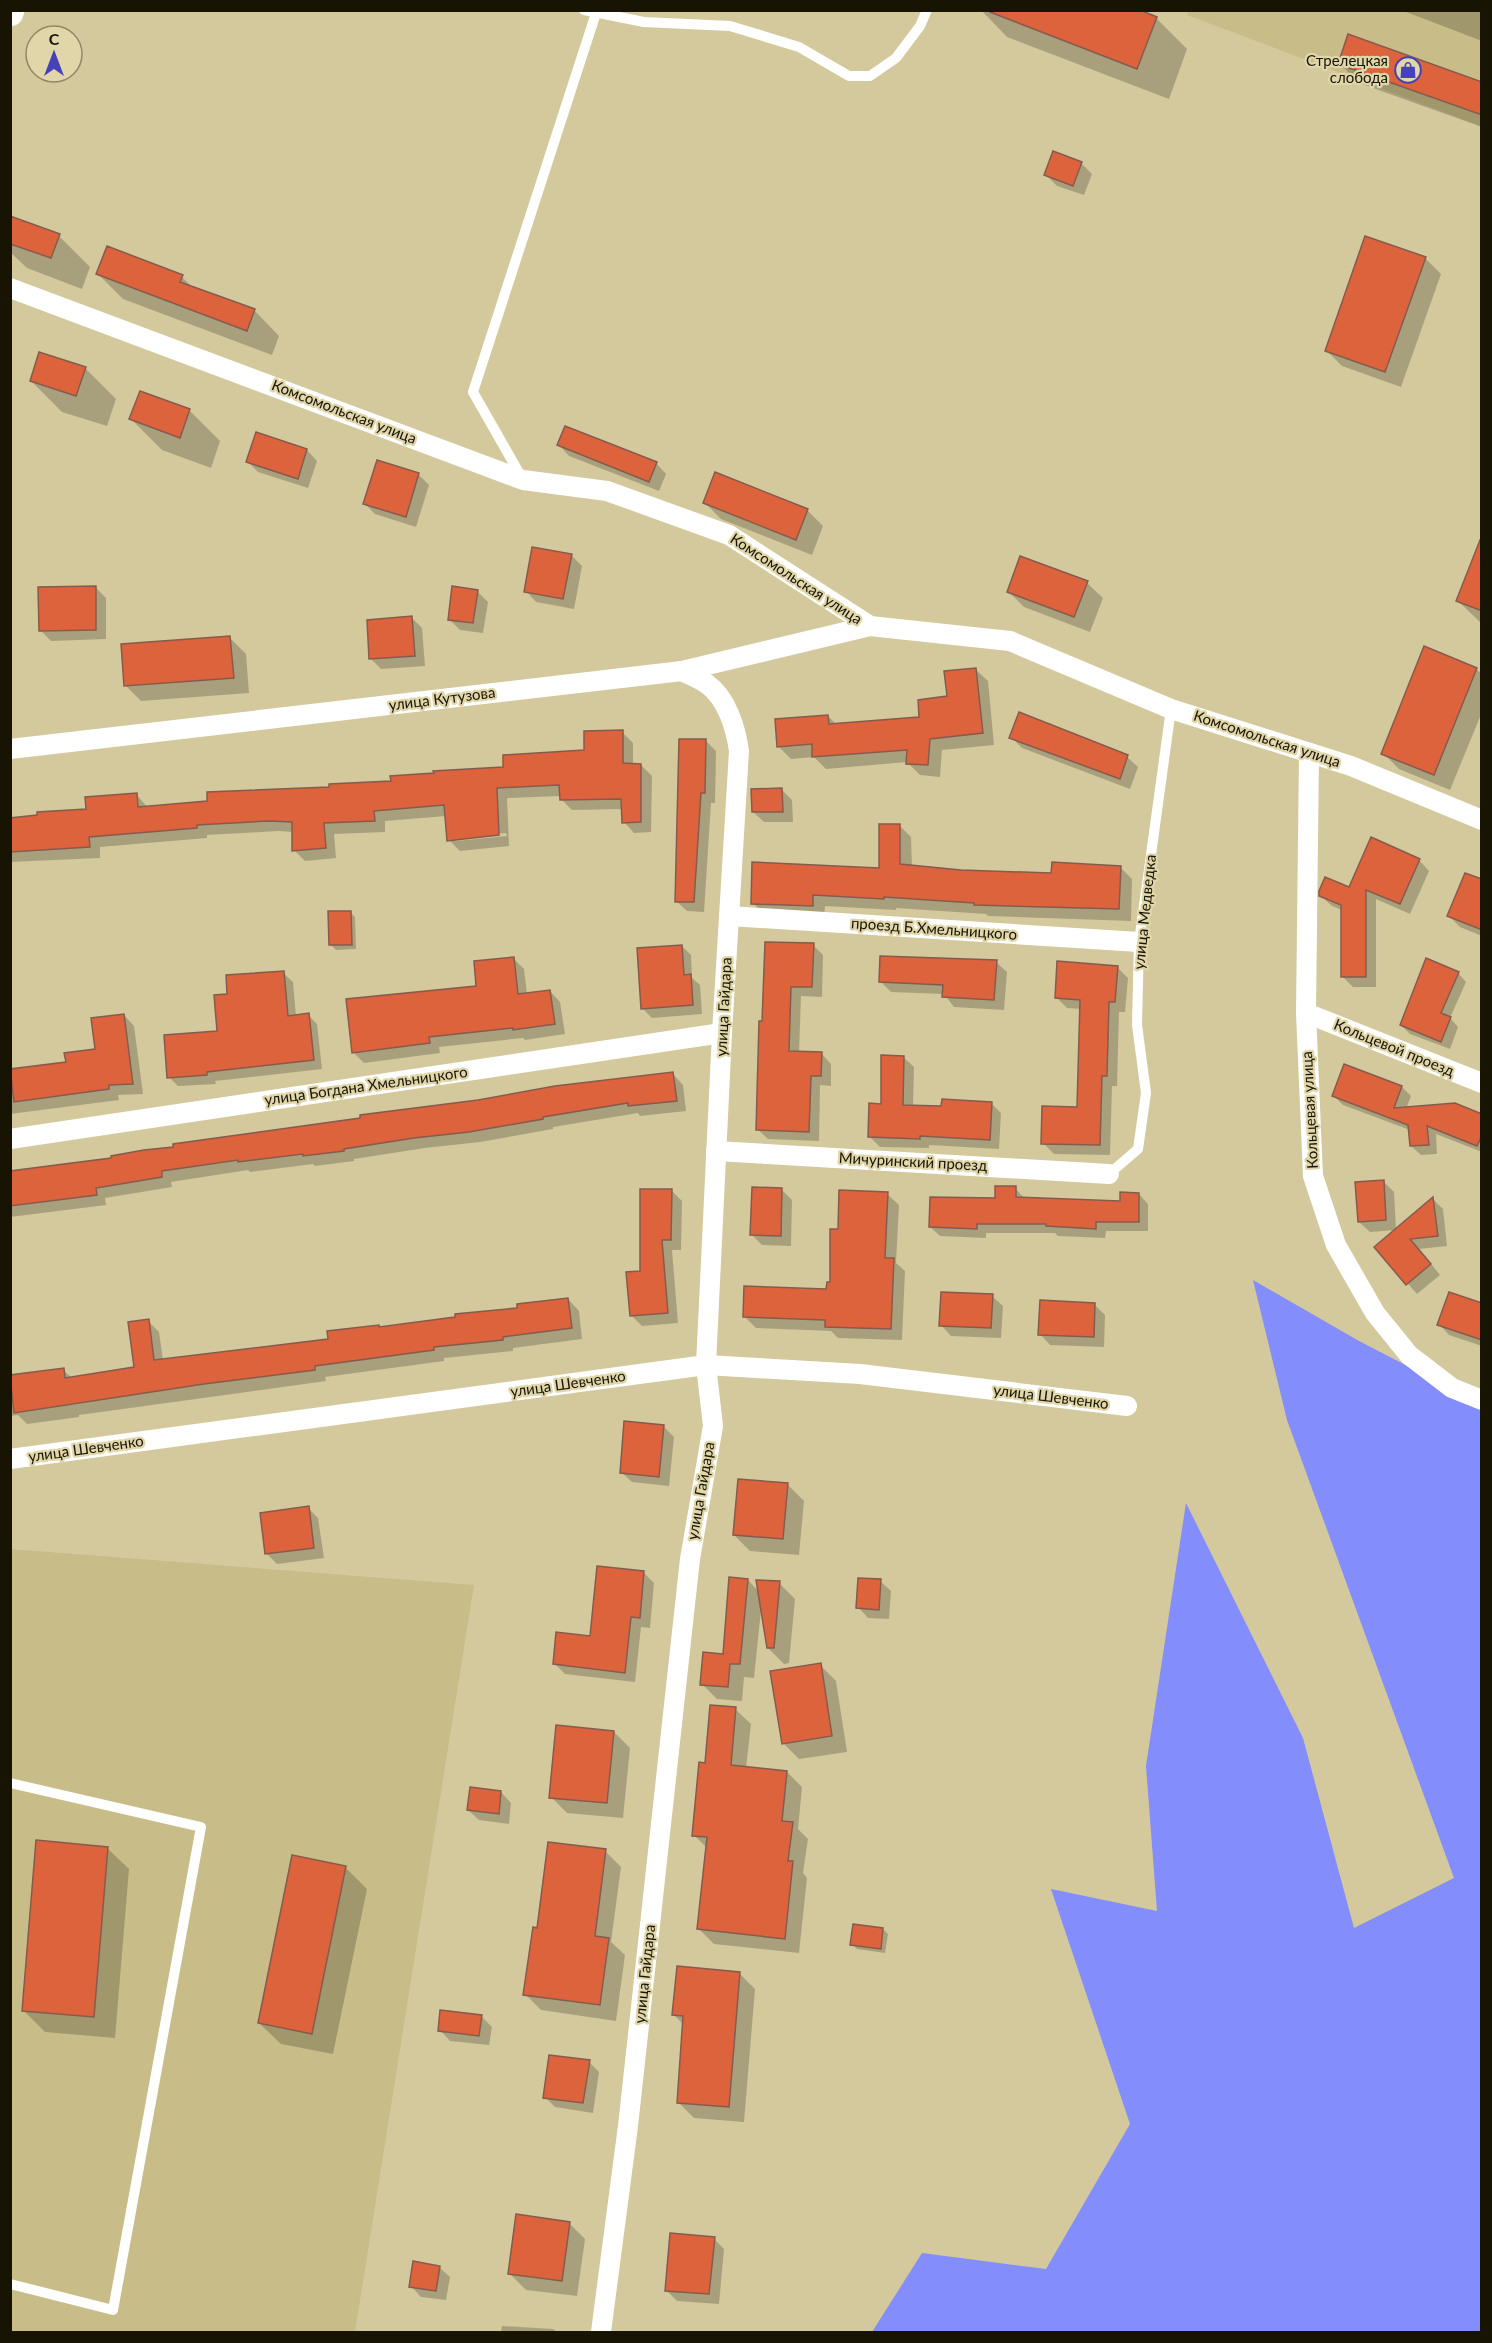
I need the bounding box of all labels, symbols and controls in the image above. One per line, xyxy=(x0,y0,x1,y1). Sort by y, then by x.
north arrow xyxy=(24,24,84,84)
text: С xyxy=(49,29,60,48)
place label: Стрелецкая слобода xyxy=(1306,51,1388,86)
shop icon: Стрелецкая слобода xyxy=(1393,55,1423,85)
street label: Комсомольская улица xyxy=(269,375,419,447)
street label: Комсомольская улица xyxy=(727,529,866,628)
street label: улица Кутузова xyxy=(388,683,496,713)
street label: Комсомольская улица xyxy=(1192,706,1343,770)
street label: улица Медведка xyxy=(1129,854,1159,970)
street label: проезд Б.Хмельницкого xyxy=(850,913,1018,943)
street label: улица Гайдара xyxy=(711,957,735,1057)
street label: Кольцевой проезд xyxy=(1332,1015,1457,1079)
street label: Кольцевая улица xyxy=(1297,1051,1321,1169)
street label: улица Богдана Хмельницкого xyxy=(263,1062,469,1108)
street label: Мичуринский проезд xyxy=(838,1148,988,1174)
street label: улица Шевченко xyxy=(509,1366,627,1400)
street label: улица Шевченко xyxy=(992,1380,1110,1412)
street label: улица Шевченко xyxy=(27,1431,145,1465)
street label: улица Гайдара xyxy=(683,1440,718,1541)
street label: улица Гайдара xyxy=(630,1924,658,2024)

